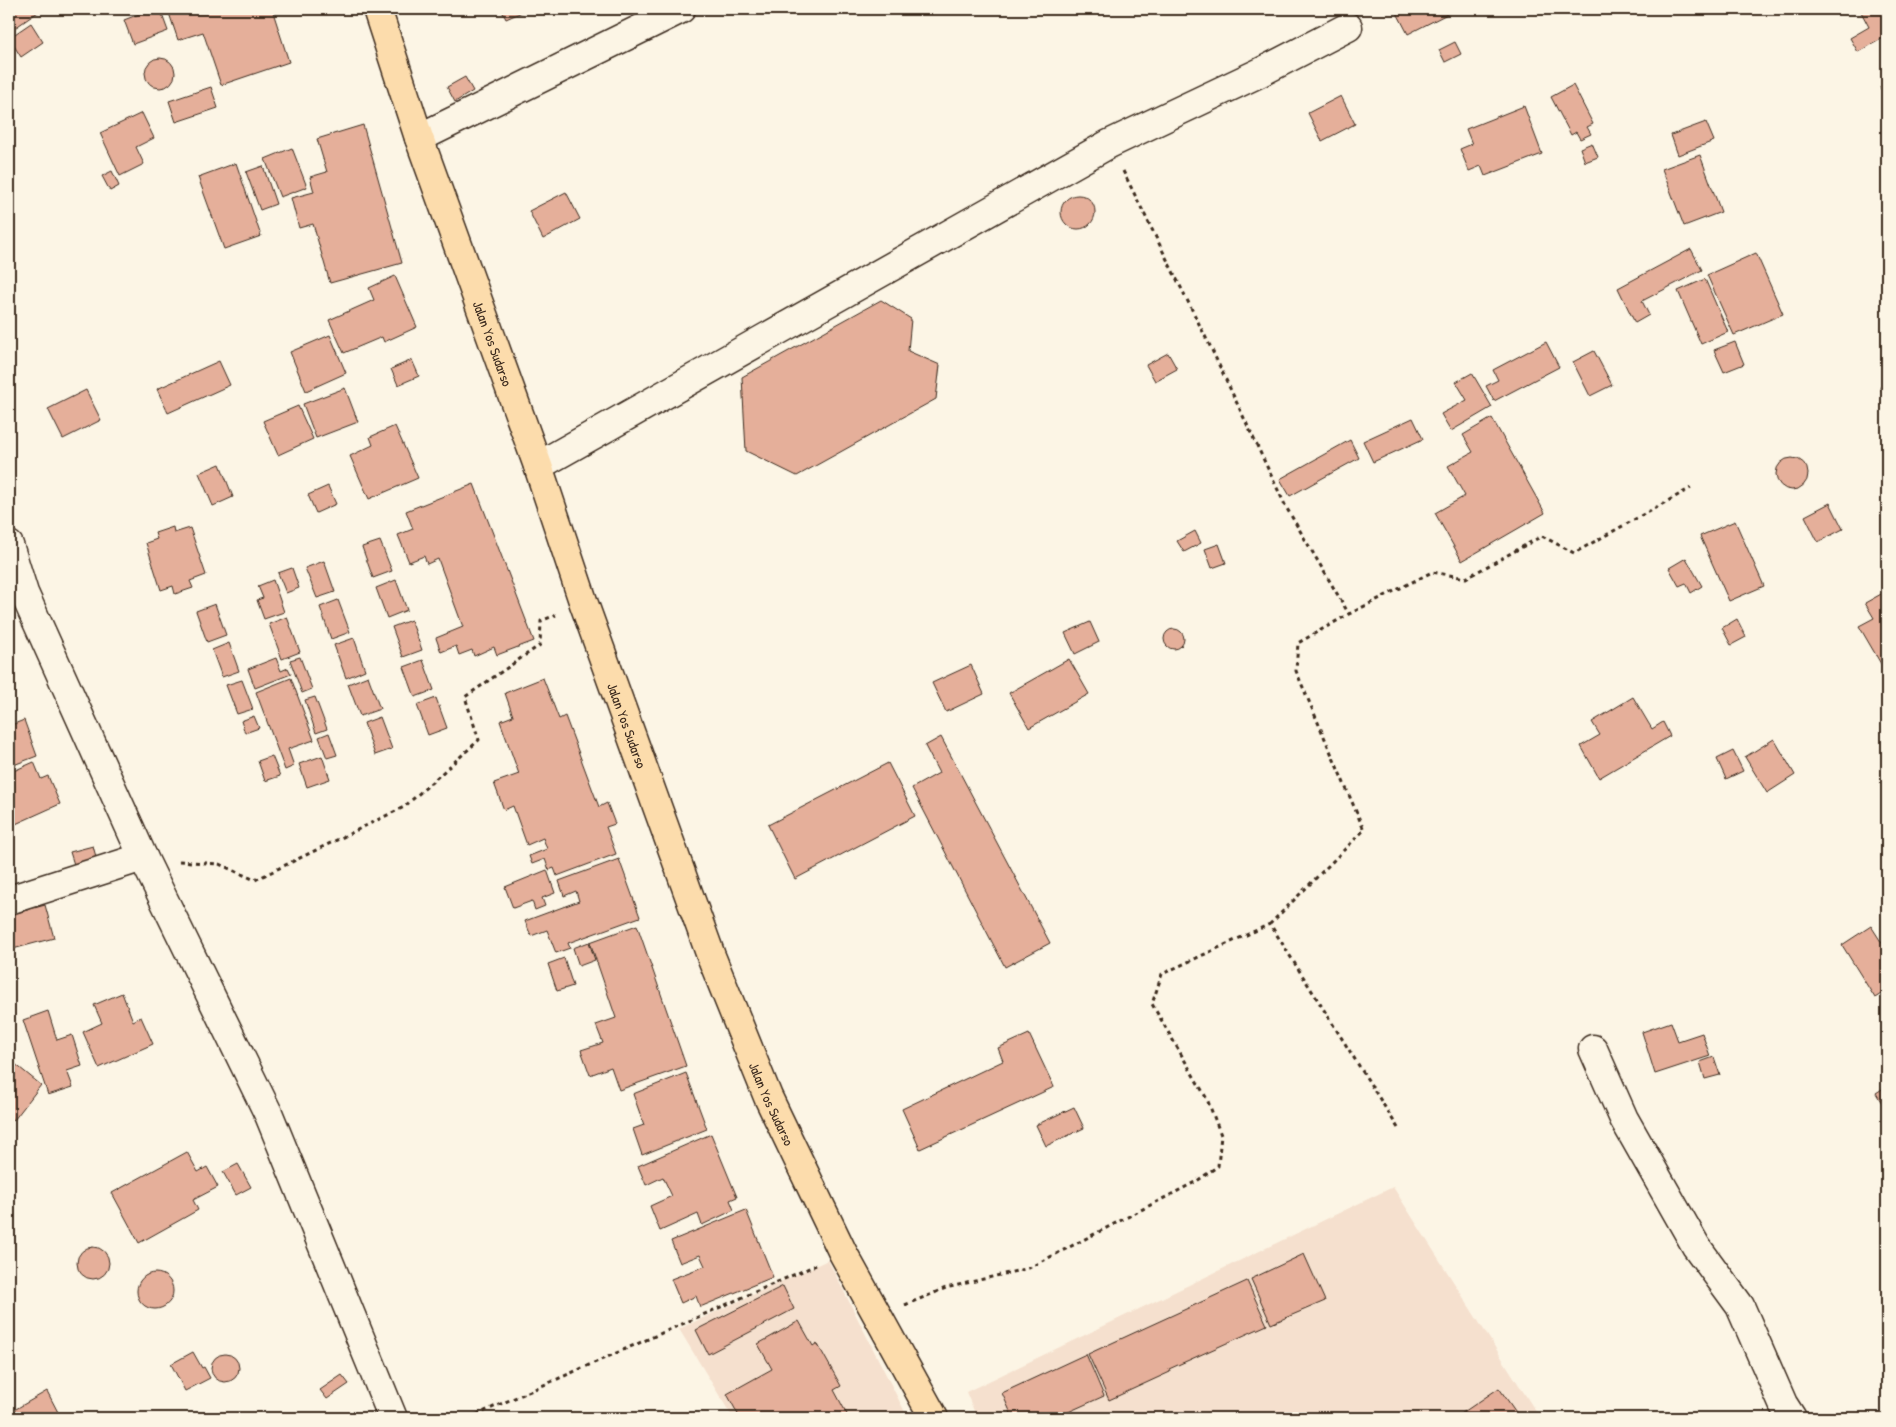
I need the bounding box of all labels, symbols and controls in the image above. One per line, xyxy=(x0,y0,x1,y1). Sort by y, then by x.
street label: Jalan Yos Sudarso xyxy=(469,298,518,389)
street label: Jalan Yos Sudarso xyxy=(604,680,652,771)
street label: Jalan Yos Sudarso xyxy=(745,1059,799,1149)

